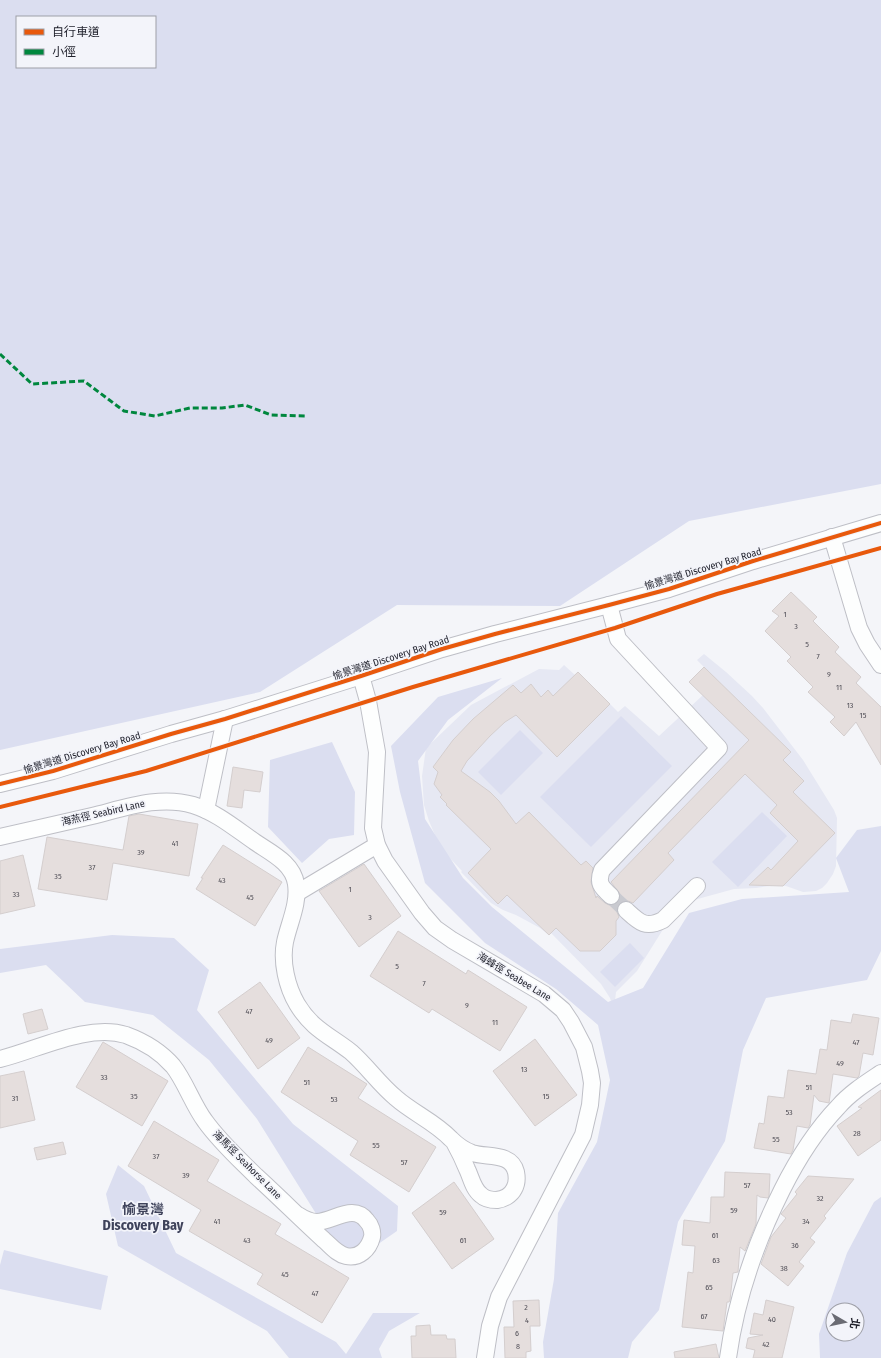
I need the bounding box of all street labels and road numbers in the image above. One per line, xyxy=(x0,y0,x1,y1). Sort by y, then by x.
street label: 愉景灣道 Discovery Bay Road xyxy=(643,545,763,593)
street label: 愉景灣道 Discovery Bay Road xyxy=(331,633,451,683)
street label: 愉景灣道 Discovery Bay Road xyxy=(22,729,142,777)
street label: 海燕徑 Seabird Lane xyxy=(60,798,146,828)
street label: 海蜂徑 Seabee Lane xyxy=(475,950,553,1004)
street label: 海馬徑 Seahorse Lane xyxy=(210,1128,284,1202)

